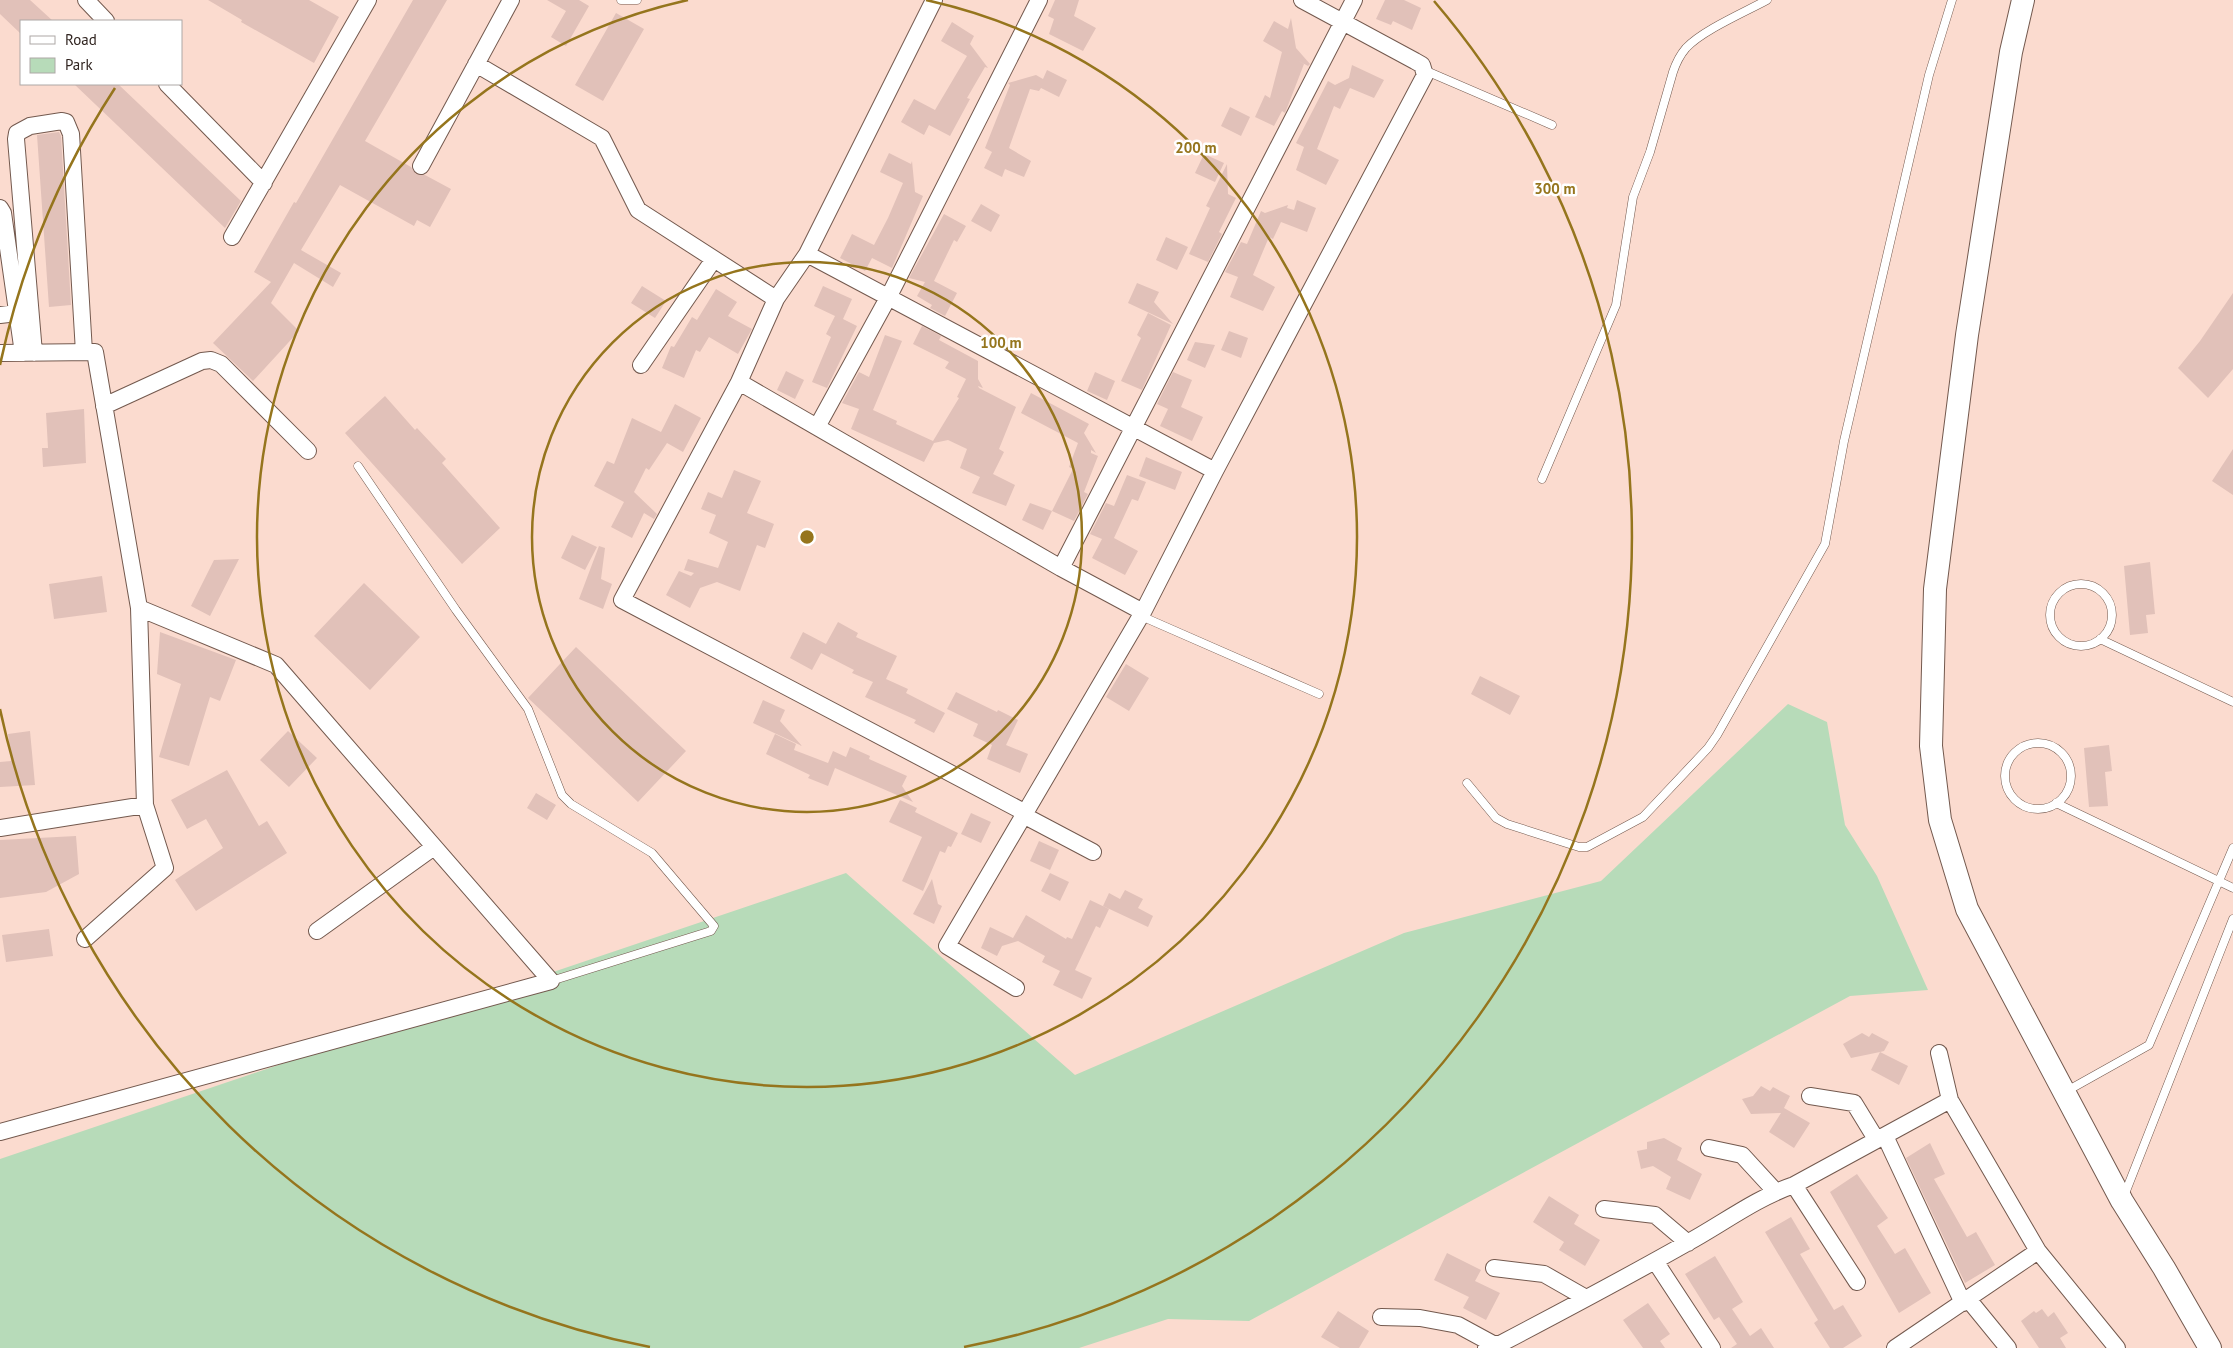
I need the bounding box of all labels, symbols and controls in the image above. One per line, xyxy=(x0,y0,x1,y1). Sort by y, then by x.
legend xyxy=(20,20,182,85)
text: Road xyxy=(65,30,97,49)
text: Park xyxy=(65,55,93,74)
text: 200 m xyxy=(1175,138,1217,157)
text: 300 m xyxy=(1534,179,1576,198)
text: 100 m xyxy=(980,333,1022,352)
centre of rings xyxy=(798,528,816,546)

